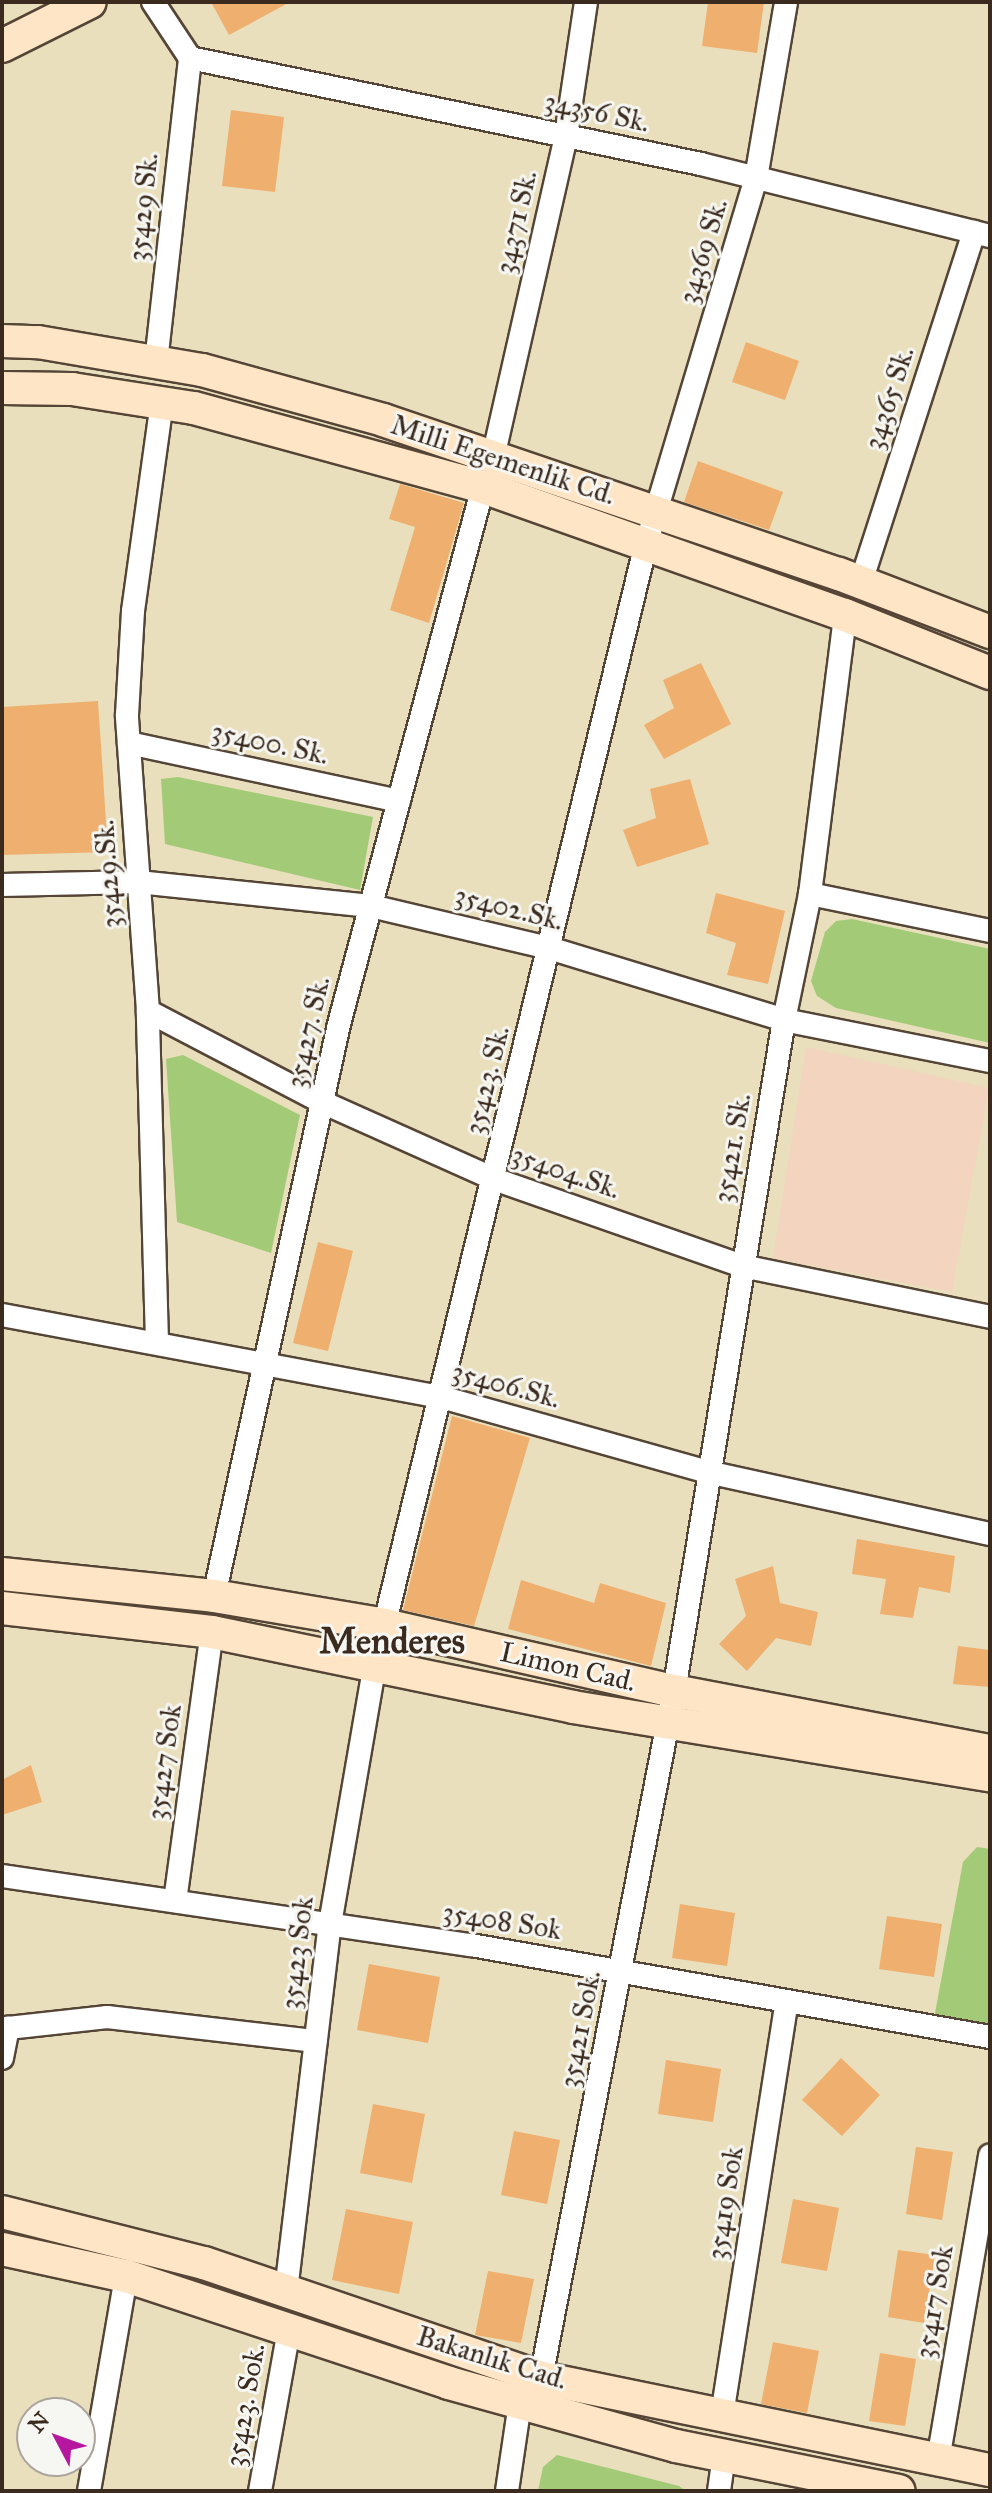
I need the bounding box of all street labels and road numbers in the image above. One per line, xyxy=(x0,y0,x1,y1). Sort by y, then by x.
street label: 34356 Sk. xyxy=(542,85,652,139)
street label: 35429 Sk. xyxy=(121,151,165,263)
street label: 34371 Sk. xyxy=(488,167,544,277)
street label: 34369 Sk. xyxy=(671,194,735,308)
street label: 34365 Sk. xyxy=(857,342,921,454)
street label: Milli Egemenlik Cd. xyxy=(387,408,619,512)
street label: 35400. Sk. xyxy=(209,714,331,772)
street label: 35429.Sk. xyxy=(87,819,129,929)
street label: 35402.Sk. xyxy=(451,878,567,938)
street label: 35427. Sk. xyxy=(279,973,337,1091)
street label: 35423. Sk. xyxy=(457,1022,517,1138)
street label: 35421. Sk. xyxy=(706,1091,758,1205)
street label: 35404.Sk. xyxy=(507,1138,625,1206)
street label: 35406.Sk. xyxy=(448,1354,564,1416)
street label: Limon Cad. xyxy=(497,1635,639,1699)
street label: 35427 Sok xyxy=(139,1702,189,1822)
street label: 35423 Sok xyxy=(273,1895,321,2011)
street label: 35408 Sok xyxy=(440,1895,564,1947)
street label: 35421 Sok. xyxy=(552,1967,608,2091)
street label: 35419 Sok xyxy=(699,2144,751,2262)
street label: 35417 Sok xyxy=(908,2243,960,2361)
street label: Bakanlık Cad. xyxy=(413,2319,571,2397)
street label: 35423. Sok. xyxy=(218,2341,272,2469)

